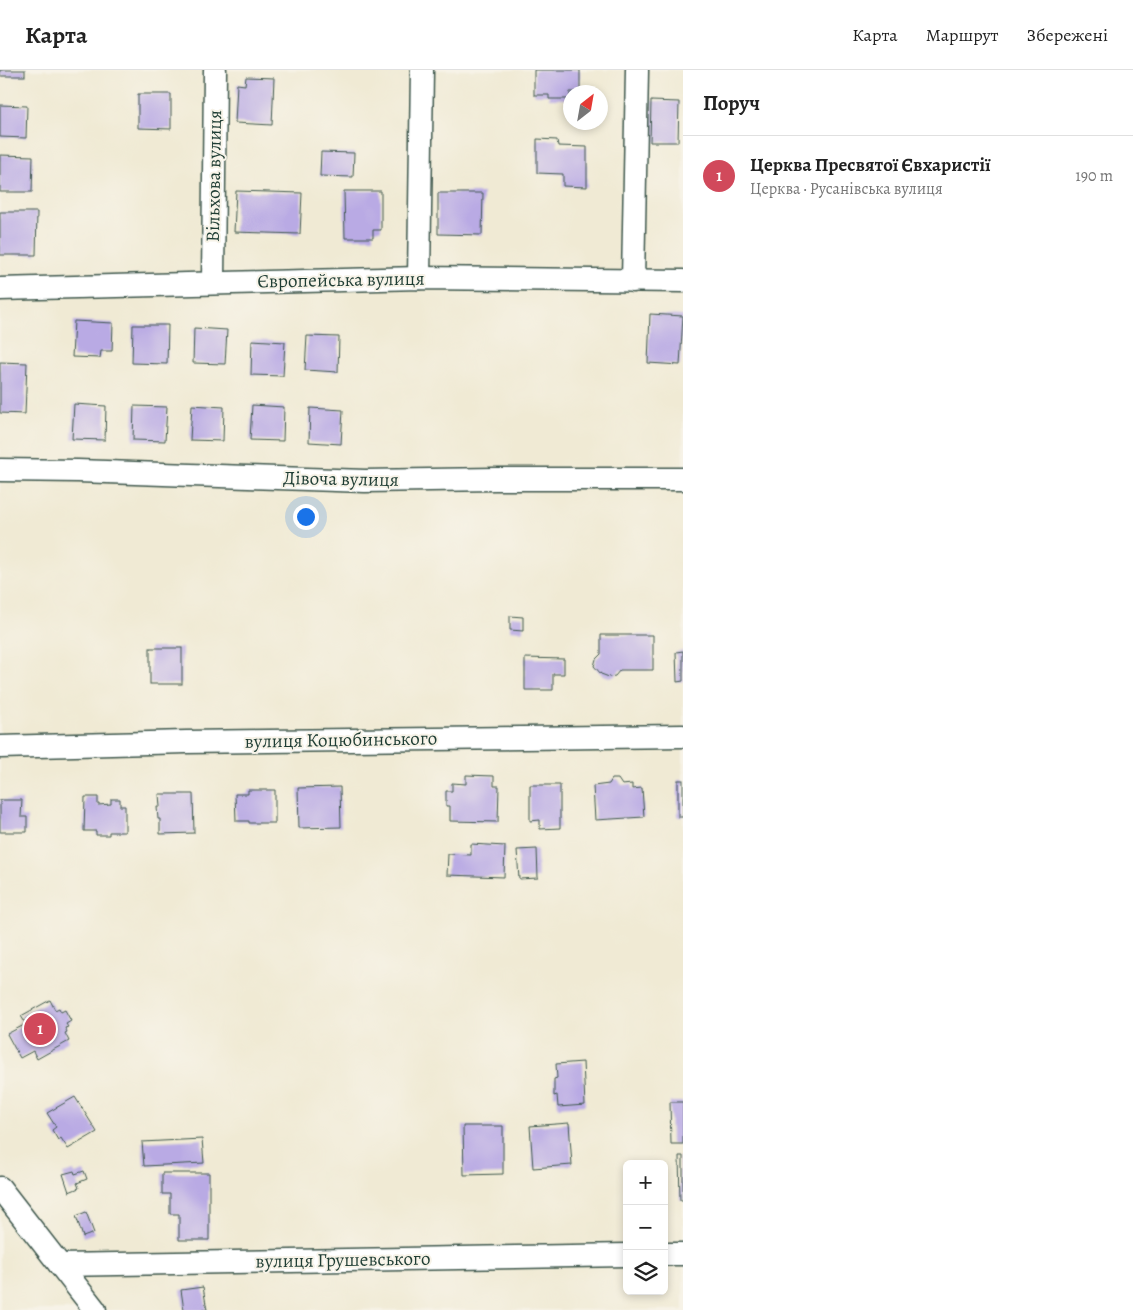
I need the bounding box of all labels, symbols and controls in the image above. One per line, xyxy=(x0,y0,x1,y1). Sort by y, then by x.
text: Карта xyxy=(25,19,87,51)
text: Карта xyxy=(852,23,898,47)
text: Маршрут xyxy=(926,23,999,47)
text: Збережені xyxy=(1027,23,1108,47)
north arrow xyxy=(563,85,608,130)
text: Поруч xyxy=(703,89,760,117)
street label: Вільхова вулиця xyxy=(200,110,228,242)
text: Церква Пресвятої Євхаристії xyxy=(750,152,990,178)
text: 1 xyxy=(716,165,722,187)
text: 190 m xyxy=(1075,165,1113,187)
text: Церква · Русанівська вулиця xyxy=(750,178,943,200)
street label: Європейська вулиця xyxy=(257,266,425,294)
street label: Дівоча вулиця xyxy=(283,465,399,493)
your location xyxy=(293,504,319,530)
street label: вулиця Коцюбинського xyxy=(244,725,438,755)
pin: 1 xyxy=(24,1010,56,1048)
map controls xyxy=(623,1160,668,1295)
button: + xyxy=(623,1160,668,1205)
button: − xyxy=(623,1205,668,1250)
street label: вулиця Грушевського xyxy=(255,1245,431,1275)
button: layers xyxy=(623,1250,668,1295)

